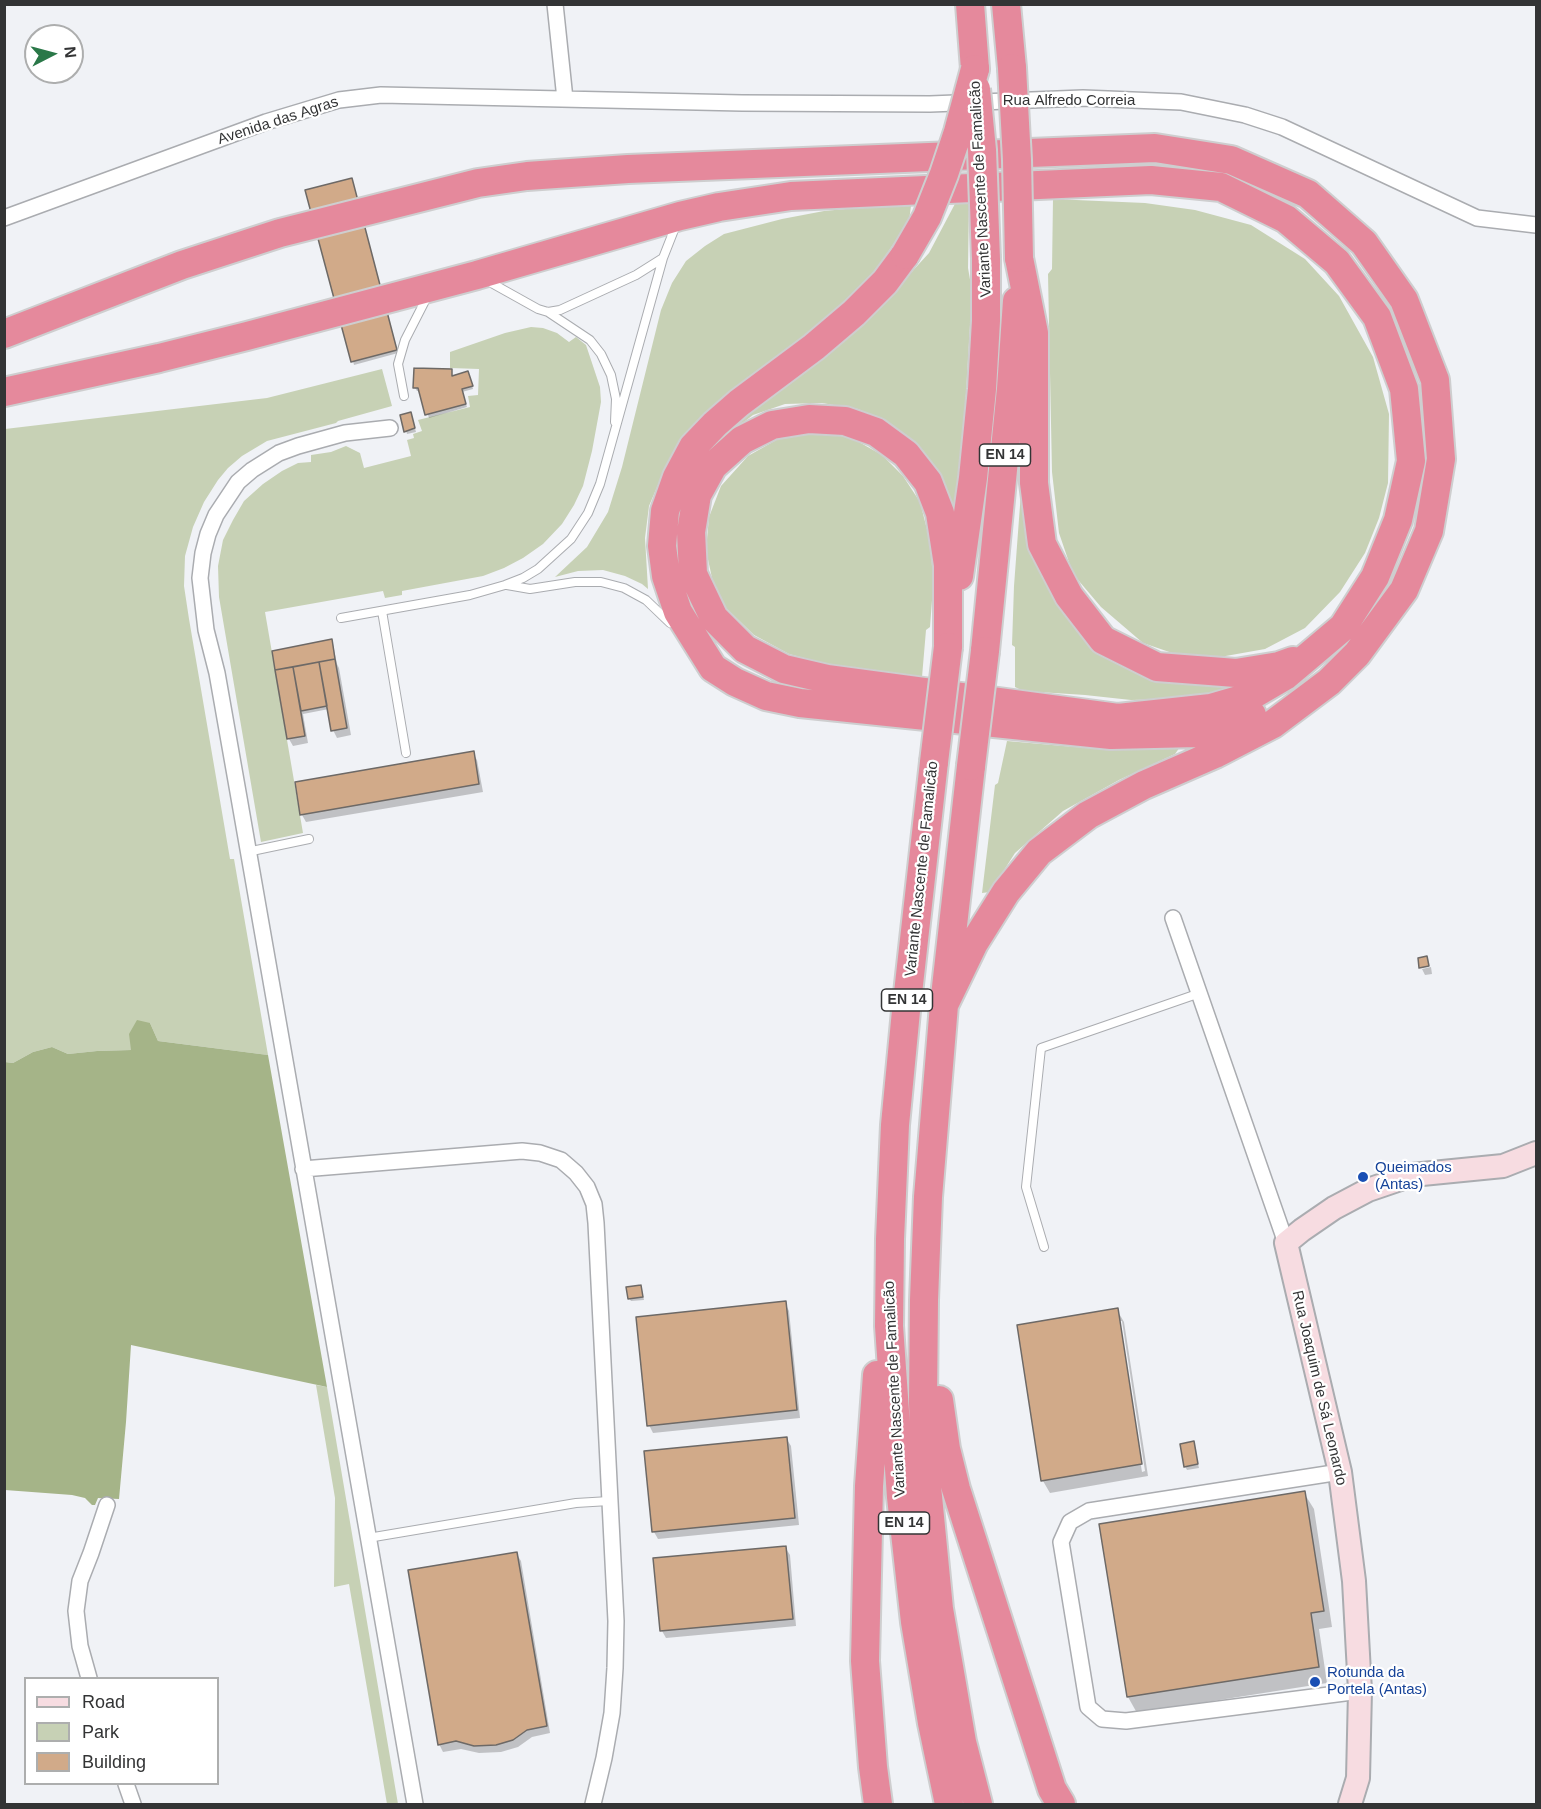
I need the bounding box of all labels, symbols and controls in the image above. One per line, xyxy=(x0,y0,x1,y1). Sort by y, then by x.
north arrow xyxy=(24,24,84,84)
text: N xyxy=(61,46,79,59)
street label: Variante Nascente de Famalicão xyxy=(966,80,996,298)
street label: Rua Alfredo Correia xyxy=(1003,92,1135,110)
street label: Avenida das Agras xyxy=(215,93,341,149)
road number: EN 14 xyxy=(980,444,1030,466)
street label: Variante Nascente de Famalicão xyxy=(902,760,942,978)
road number: EN 14 xyxy=(882,989,932,1011)
place label: Queimados (Antas) xyxy=(1375,1159,1452,1194)
marker: Queimados (Antas) xyxy=(1356,1170,1370,1184)
street label: Variante Nascente de Famalicão xyxy=(880,1280,910,1498)
street label: Rua Joaquim de Sá Leonardo xyxy=(1288,1289,1350,1487)
road number: EN 14 xyxy=(878,1512,930,1534)
place label: Rotunda da Portela (Antas) xyxy=(1327,1664,1427,1699)
marker: Rotunda da Portela (Antas) xyxy=(1308,1675,1322,1689)
legend xyxy=(24,1677,219,1785)
text: Road xyxy=(82,1692,125,1712)
text: Park xyxy=(82,1722,119,1742)
text: Building xyxy=(82,1752,146,1772)

